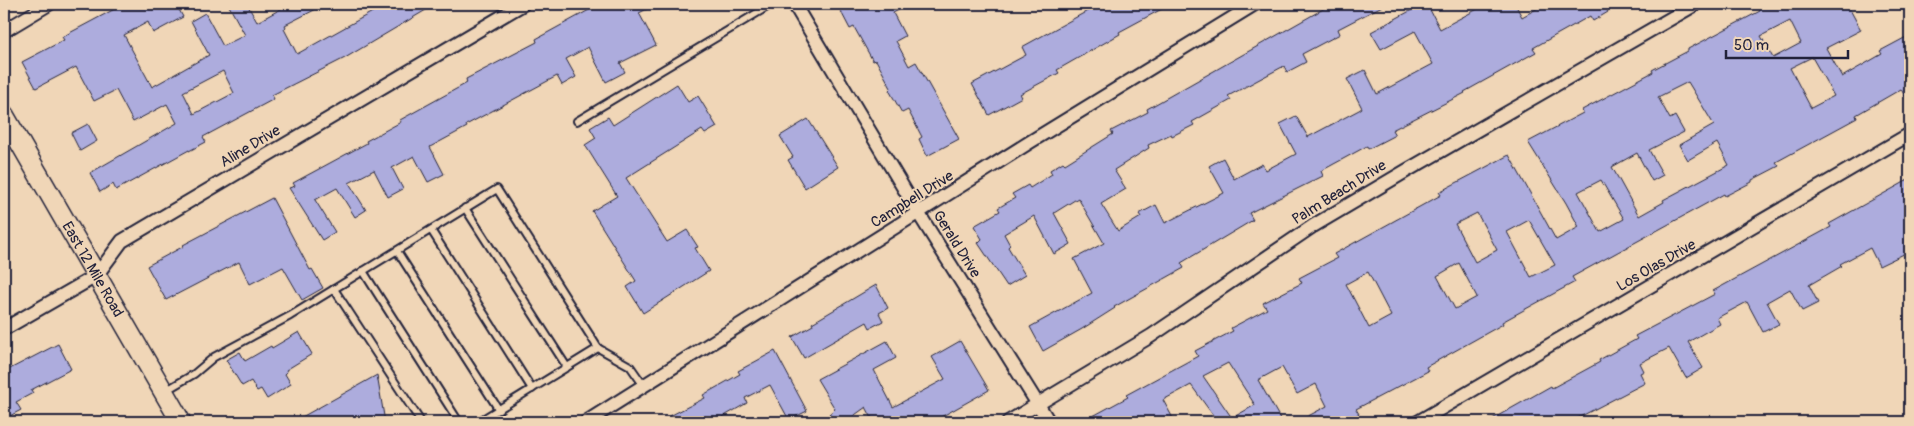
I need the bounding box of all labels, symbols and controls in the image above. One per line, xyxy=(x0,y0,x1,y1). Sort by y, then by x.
scale bar xyxy=(1726,28,1849,60)
text: 50 m xyxy=(1734,36,1769,55)
street label: Aline Drive xyxy=(217,121,284,172)
street label: Palm Beach Drive xyxy=(1289,156,1390,229)
street label: Campbell Drive xyxy=(867,166,958,232)
street label: Gerald Drive xyxy=(928,207,985,282)
street label: East 12 Mile Road xyxy=(57,218,127,321)
street label: Los Olas Drive xyxy=(1613,235,1700,296)

